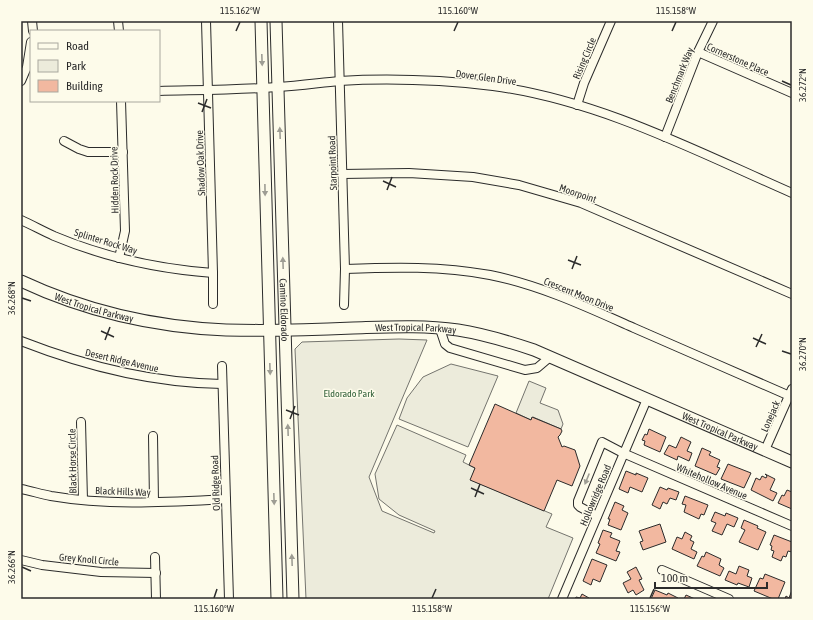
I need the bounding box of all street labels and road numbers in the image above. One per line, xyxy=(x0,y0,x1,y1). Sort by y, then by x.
street label: Rising Circle xyxy=(571,35,598,81)
street label: Cornerstone Place xyxy=(705,41,771,78)
street label: Benchmark Way xyxy=(663,46,696,105)
street label: Dover Glen Drive xyxy=(455,68,517,87)
street label: Shadow Oak Drive xyxy=(194,129,207,196)
street label: Starpoint Road xyxy=(326,135,339,190)
street label: Hidden Rock Drive xyxy=(108,146,121,214)
street label: Moorpoint xyxy=(558,182,598,205)
street label: Splinter Rock Way xyxy=(73,227,139,256)
street label: Crescent Moon Drive xyxy=(542,275,616,314)
street label: Camino Eldorado xyxy=(278,278,290,342)
street label: West Tropical Parkway xyxy=(53,291,135,324)
street label: West Tropical Parkway xyxy=(375,322,457,336)
street label: Desert Ridge Avenue xyxy=(84,347,160,374)
street label: Lonejack xyxy=(759,398,782,434)
street label: West Tropical Parkway xyxy=(680,410,760,453)
street label: Black Horse Circle xyxy=(66,428,79,494)
street label: Old Ridge Road xyxy=(209,455,222,511)
street label: Whitehollow Avenue xyxy=(675,462,749,502)
street label: Hollowridge Road xyxy=(578,463,613,527)
street label: Black Hills Way xyxy=(95,485,151,498)
street label: Grey Knoll Circle xyxy=(59,551,120,568)

